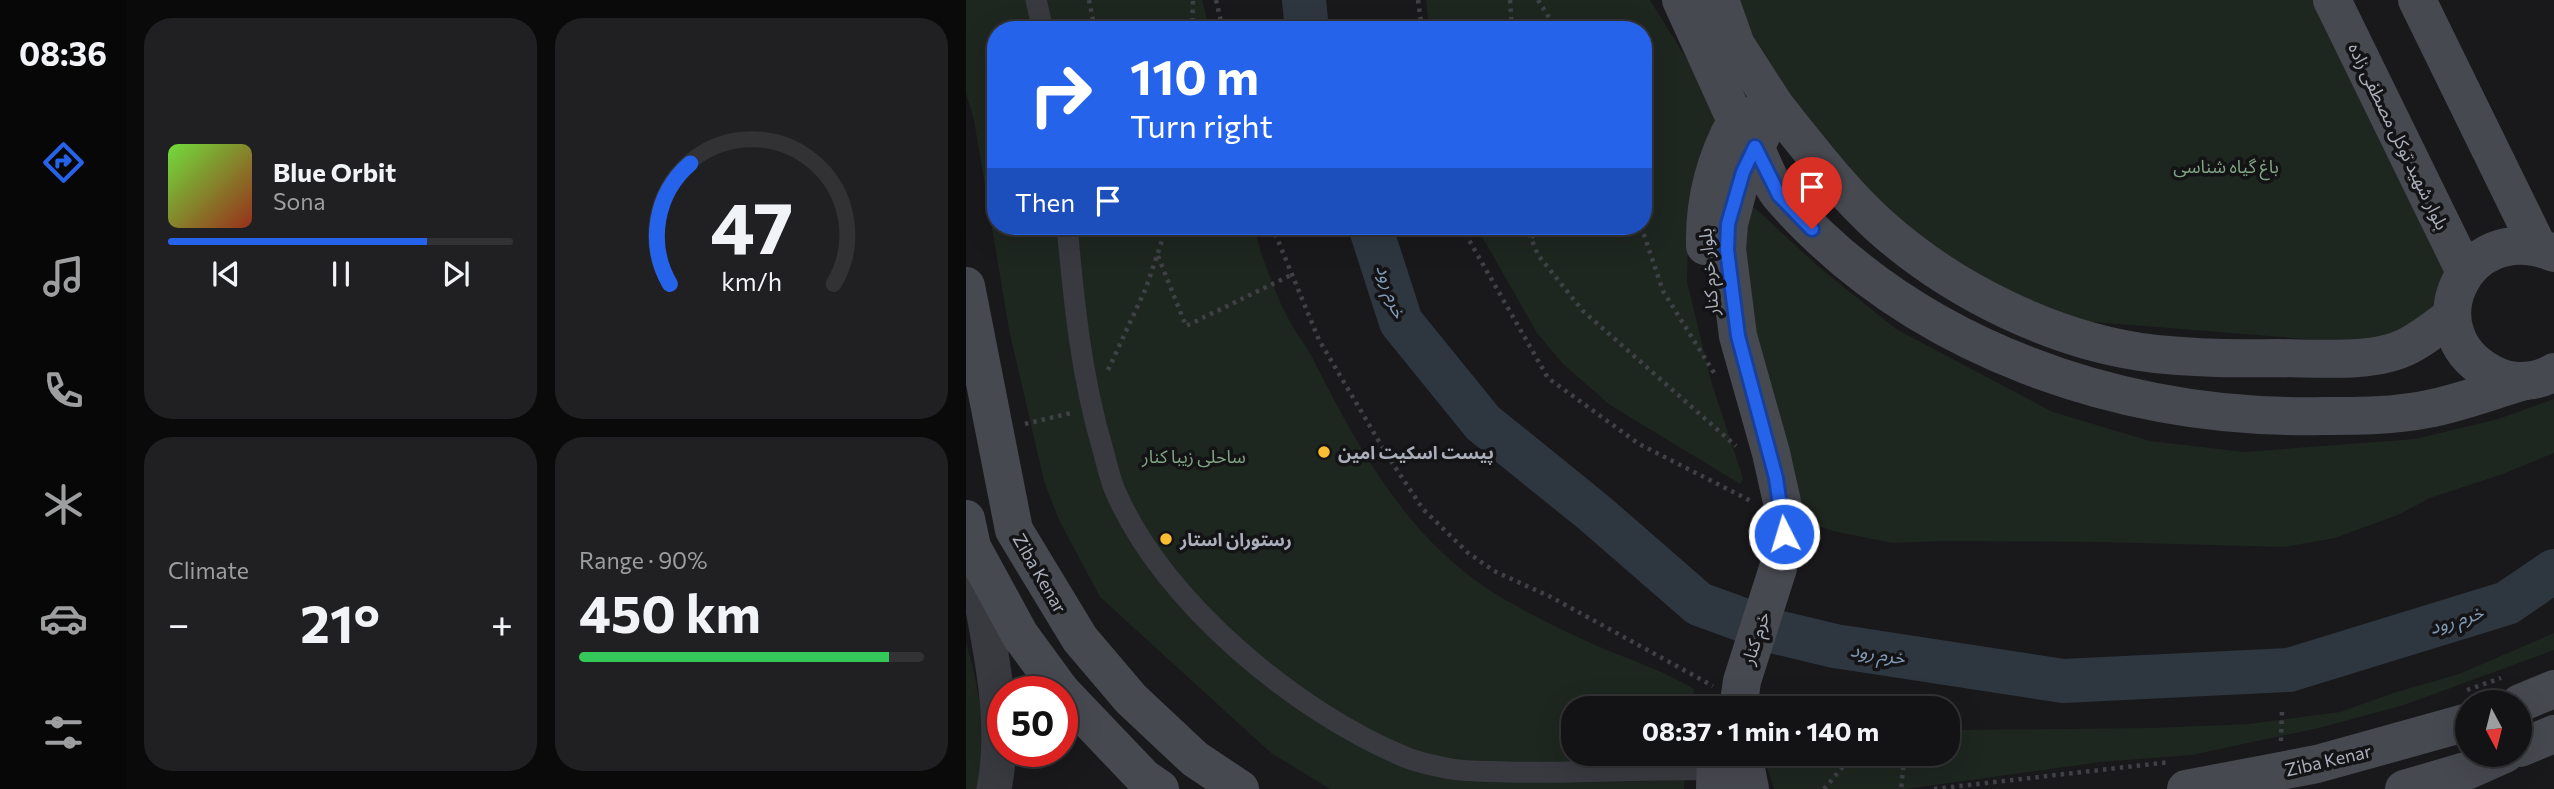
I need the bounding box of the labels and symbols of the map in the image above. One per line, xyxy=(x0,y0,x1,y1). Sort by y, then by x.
street label: بلوار شهید توکل مصطفی زاده xyxy=(2343,39,2454,233)
park label: باغ گیاه شناسی xyxy=(2173,155,2279,181)
pin xyxy=(1782,157,1842,229)
street label: بلوار خرم کنار xyxy=(1693,227,1727,318)
water label: خرم رود xyxy=(1368,261,1412,323)
place label: پیست اسکیت امین xyxy=(1338,441,1494,465)
marker: پیست اسکیت امین xyxy=(1316,444,1332,460)
park label: ساحلی زیبا کنار xyxy=(1141,445,1246,468)
position arrow xyxy=(1747,497,1821,571)
place label: رستوران استار xyxy=(1179,528,1292,551)
street label: Ziba Kenar xyxy=(1008,529,1072,617)
marker: رستوران استار xyxy=(1158,531,1174,547)
water label: خرم رود xyxy=(2426,600,2488,642)
street label: خرم کنار xyxy=(1736,609,1778,670)
water label: خرم رود xyxy=(1848,637,1908,673)
speed limit sign: 50 xyxy=(987,676,1078,767)
north arrow xyxy=(2455,690,2532,766)
street label: Ziba Kenar xyxy=(2283,739,2373,781)

